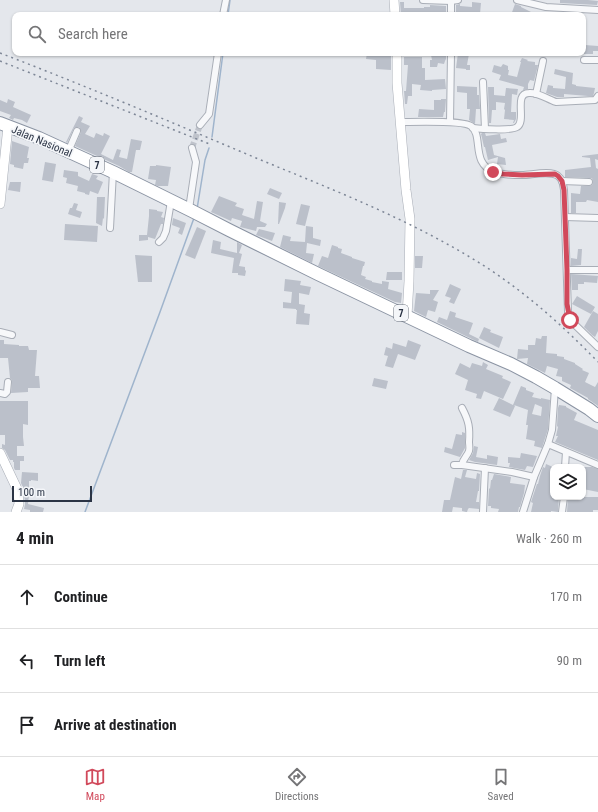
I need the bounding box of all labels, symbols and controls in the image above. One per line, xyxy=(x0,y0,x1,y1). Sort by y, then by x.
search box xyxy=(12,12,586,56)
icon: search xyxy=(26,23,48,45)
text: Search here xyxy=(58,25,128,43)
street label: Jalan Nasional xyxy=(10,123,74,160)
road number: 7 xyxy=(90,157,104,173)
route end xyxy=(484,163,502,181)
road number: 7 xyxy=(394,305,408,321)
route start xyxy=(561,311,579,329)
map controls xyxy=(550,464,586,500)
button: layers xyxy=(550,464,586,500)
scale bar xyxy=(12,484,92,503)
text: 100 m xyxy=(18,486,45,499)
text: 4 min xyxy=(16,528,54,548)
text: Walk · 260 m xyxy=(516,531,582,546)
icon: ahead xyxy=(16,586,38,608)
text: Continue xyxy=(54,588,108,606)
text: 170 m xyxy=(550,589,582,604)
icon: left xyxy=(16,650,38,672)
text: Turn left xyxy=(54,652,105,670)
text: 90 m xyxy=(556,653,582,668)
icon: arrive xyxy=(16,714,38,736)
text: Arrive at destination xyxy=(54,716,177,734)
tab: Map xyxy=(84,766,106,803)
tab: Directions xyxy=(275,766,319,803)
tab: Saved xyxy=(488,766,514,803)

